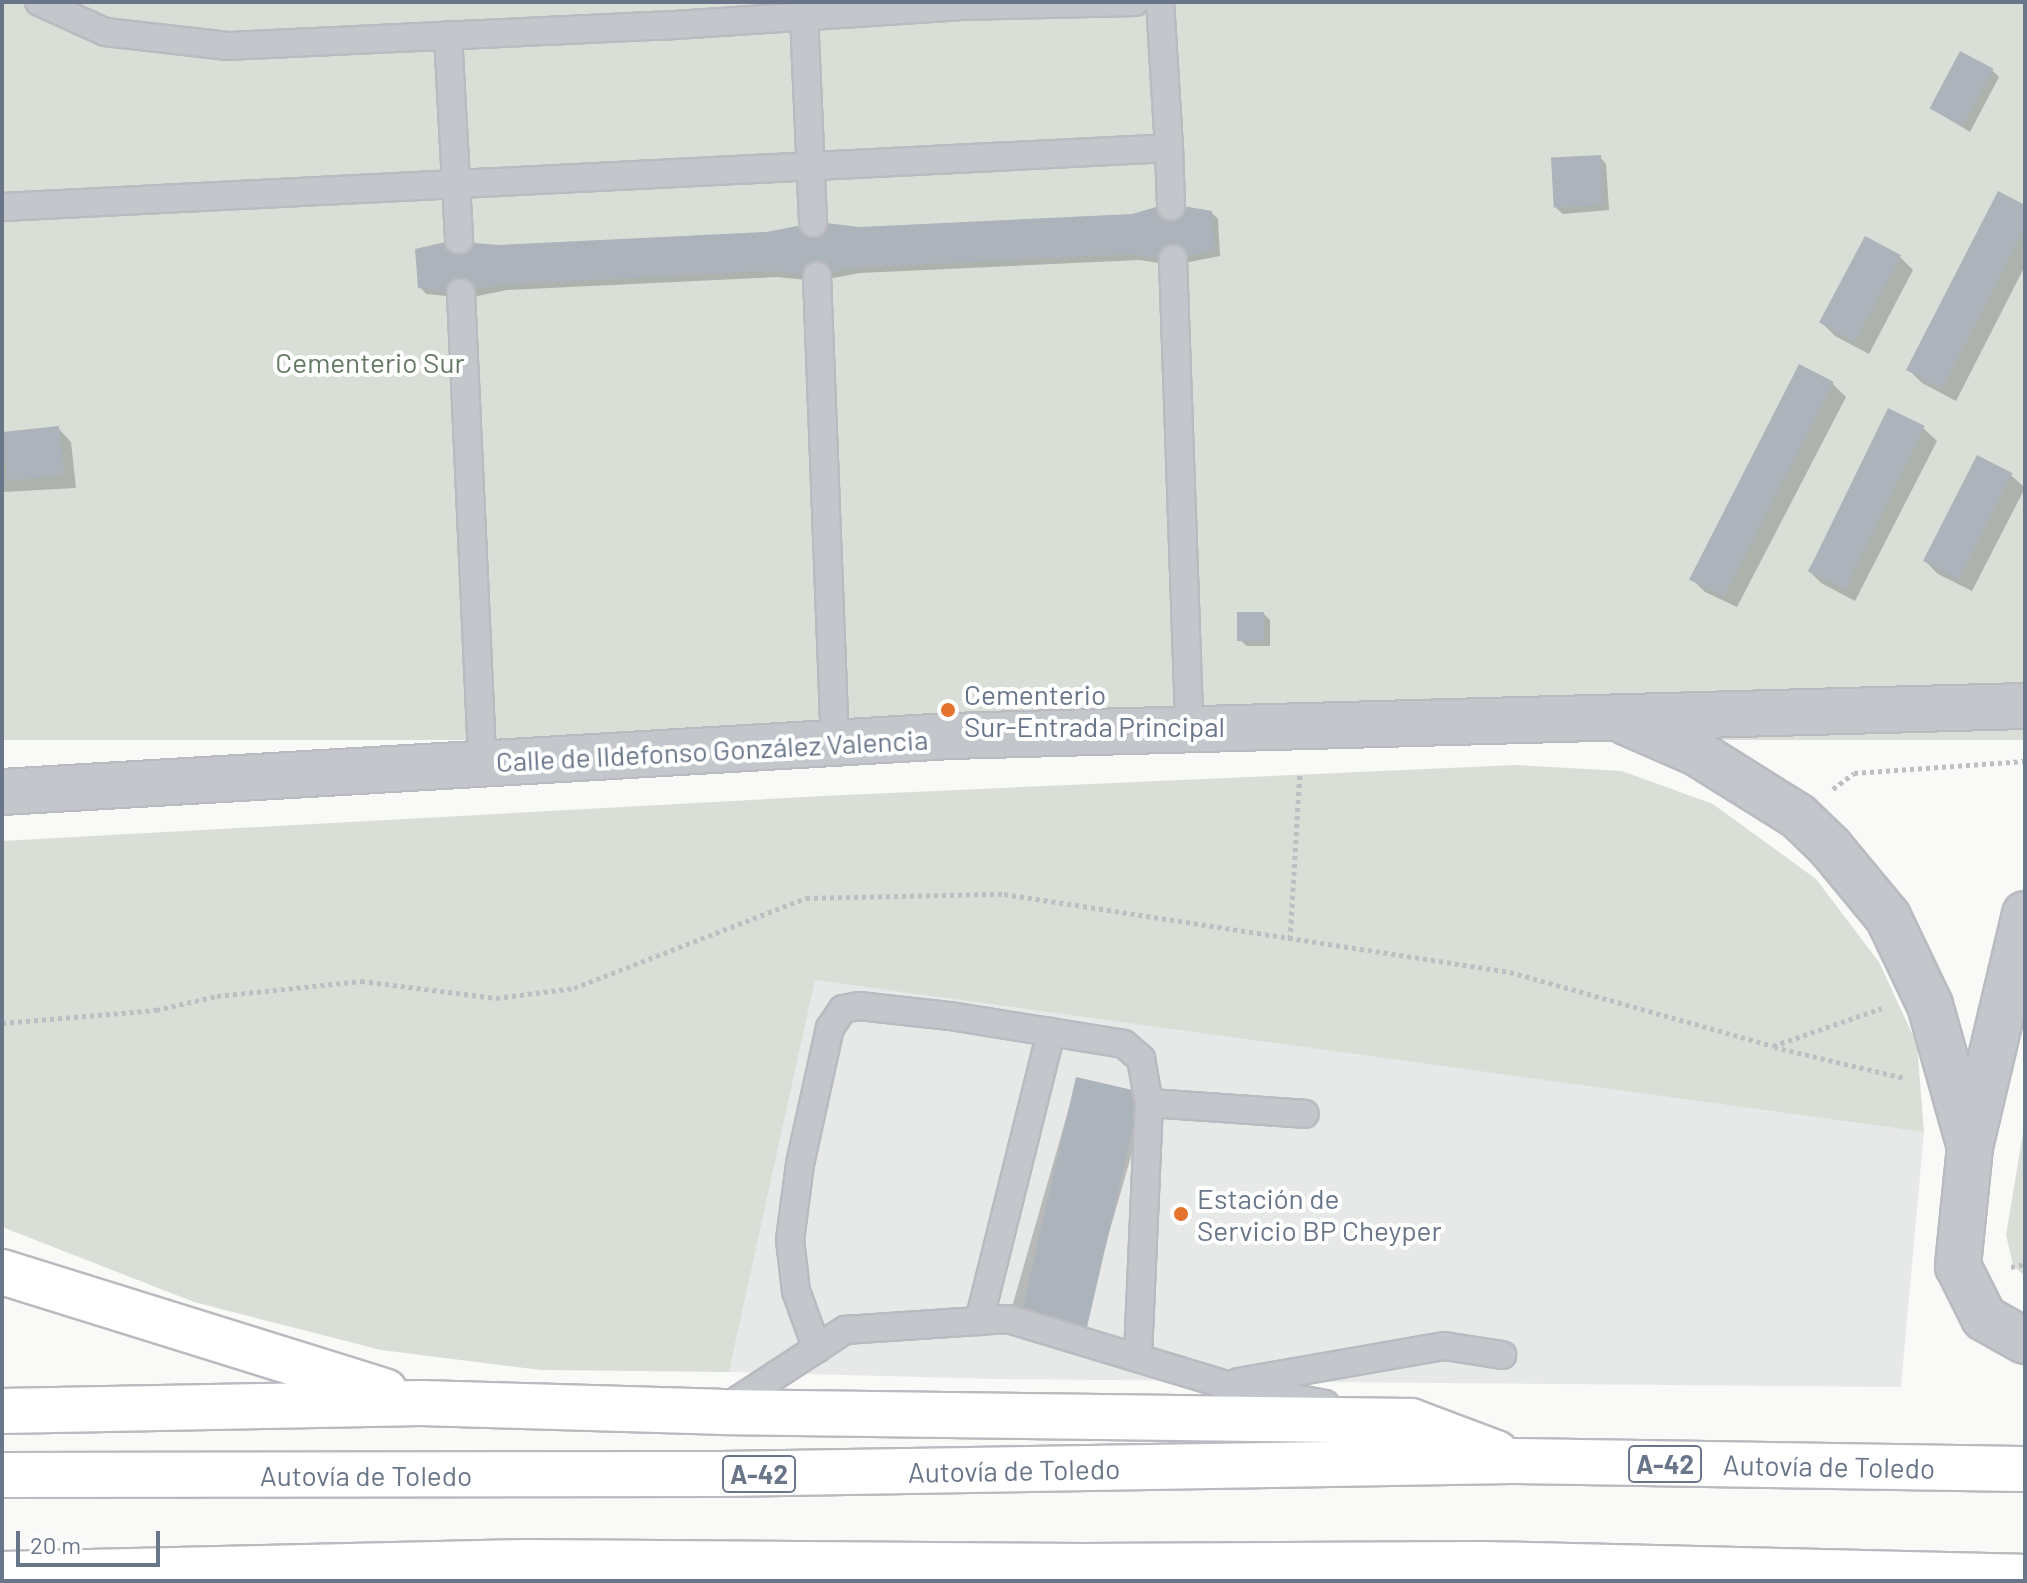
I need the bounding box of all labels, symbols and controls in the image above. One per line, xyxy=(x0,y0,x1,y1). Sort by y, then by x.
park label: Cementerio Sur xyxy=(275,345,465,379)
place label: Cementerio Sur-Entrada Principal xyxy=(964,677,1225,743)
marker: Cementerio Sur-Entrada Principal xyxy=(939,701,957,719)
street label: Calle de Ildefonso González Valencia xyxy=(495,722,929,778)
place label: Estación de Servicio BP Cheyper xyxy=(1197,1181,1442,1247)
marker: Estación de Servicio BP Cheyper xyxy=(1172,1205,1190,1223)
road number: A-42 xyxy=(1627,1442,1703,1486)
street label: Autovía de Toledo xyxy=(1722,1447,1936,1485)
street label: Autovía de Toledo xyxy=(907,1451,1121,1489)
road number: A-42 xyxy=(721,1452,797,1496)
street label: Autovía de Toledo xyxy=(260,1458,472,1492)
scale bar xyxy=(20,1515,164,1565)
text: 20 m xyxy=(30,1530,81,1559)

